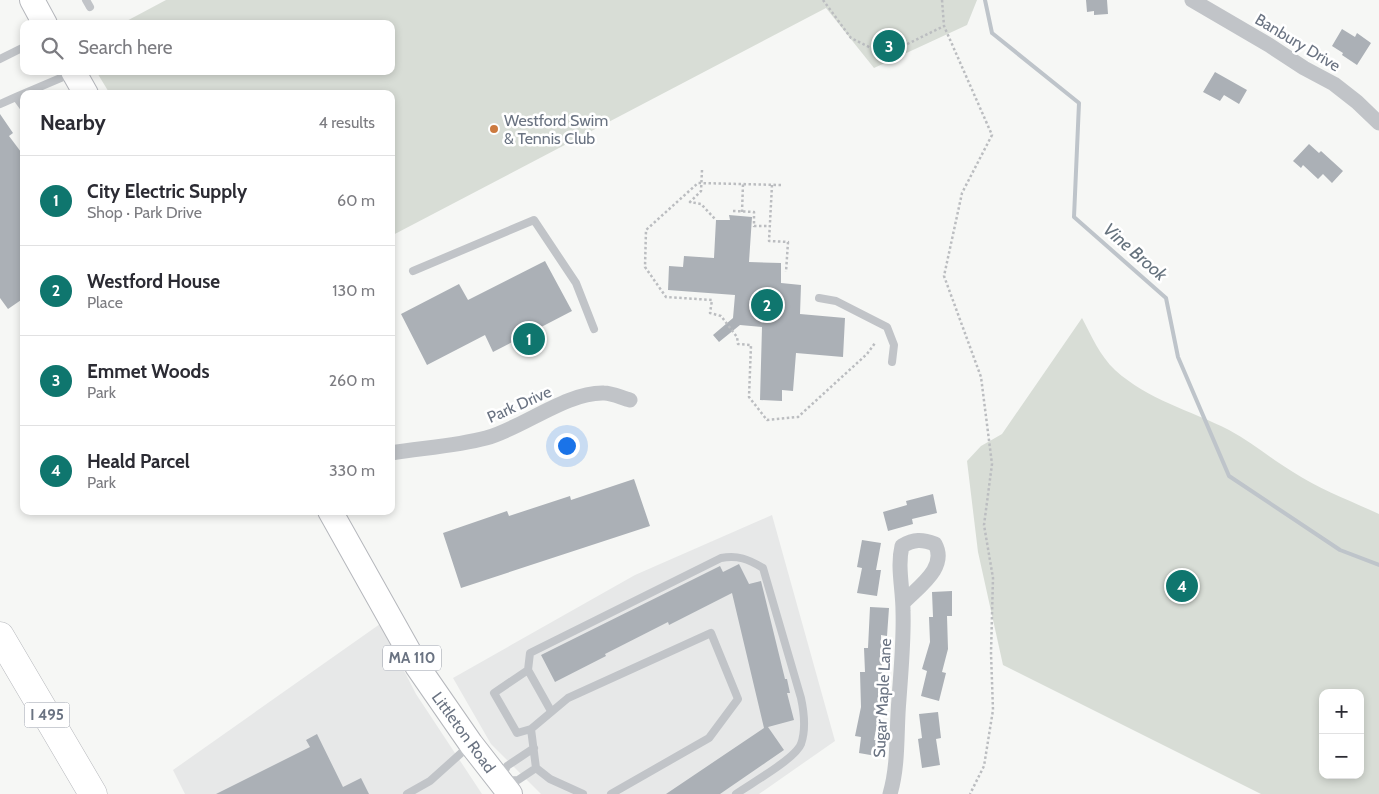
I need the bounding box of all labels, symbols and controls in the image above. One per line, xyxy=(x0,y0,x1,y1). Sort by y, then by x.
street label: Banbury Drive xyxy=(1252,10,1344,75)
search box xyxy=(20,20,395,75)
pin: 3 xyxy=(873,27,905,65)
icon: search xyxy=(38,34,66,62)
text: Search here xyxy=(78,36,172,59)
text: Nearby xyxy=(40,110,106,135)
place label: Westford Swim & Tennis Club xyxy=(504,111,608,148)
text: 4 results xyxy=(318,113,375,132)
marker: Westford Swim & Tennis Club xyxy=(488,123,500,135)
text: City Electric Supply xyxy=(87,180,247,203)
text: 1 xyxy=(53,191,59,210)
text: 60 m xyxy=(337,191,375,210)
text: Shop · Park Drive xyxy=(87,203,202,222)
water label: Vine Brook xyxy=(1099,218,1172,287)
text: Westford House xyxy=(87,270,220,293)
text: 2 xyxy=(52,281,60,300)
text: 130 m xyxy=(332,281,375,300)
pin: 2 xyxy=(751,286,783,324)
text: Place xyxy=(87,293,123,312)
pin: 1 xyxy=(513,320,545,358)
text: Emmet Woods xyxy=(87,360,209,383)
text: 3 xyxy=(52,371,60,390)
text: 260 m xyxy=(329,371,375,390)
street label: Park Drive xyxy=(484,382,554,427)
text: Park xyxy=(87,383,116,402)
your location xyxy=(554,433,580,459)
text: Heald Parcel xyxy=(87,450,190,473)
text: 4 xyxy=(51,461,61,480)
text: 330 m xyxy=(329,461,375,480)
text: Park xyxy=(87,473,116,492)
pin: 4 xyxy=(1166,567,1198,605)
street label: Sugar Maple Lane xyxy=(870,638,895,758)
road number: MA 110 xyxy=(383,646,441,670)
street label: Littleton Road xyxy=(428,688,499,776)
map controls xyxy=(1319,689,1364,779)
button: + xyxy=(1319,689,1364,734)
road number: I 495 xyxy=(24,702,70,728)
button: − xyxy=(1319,734,1364,779)

